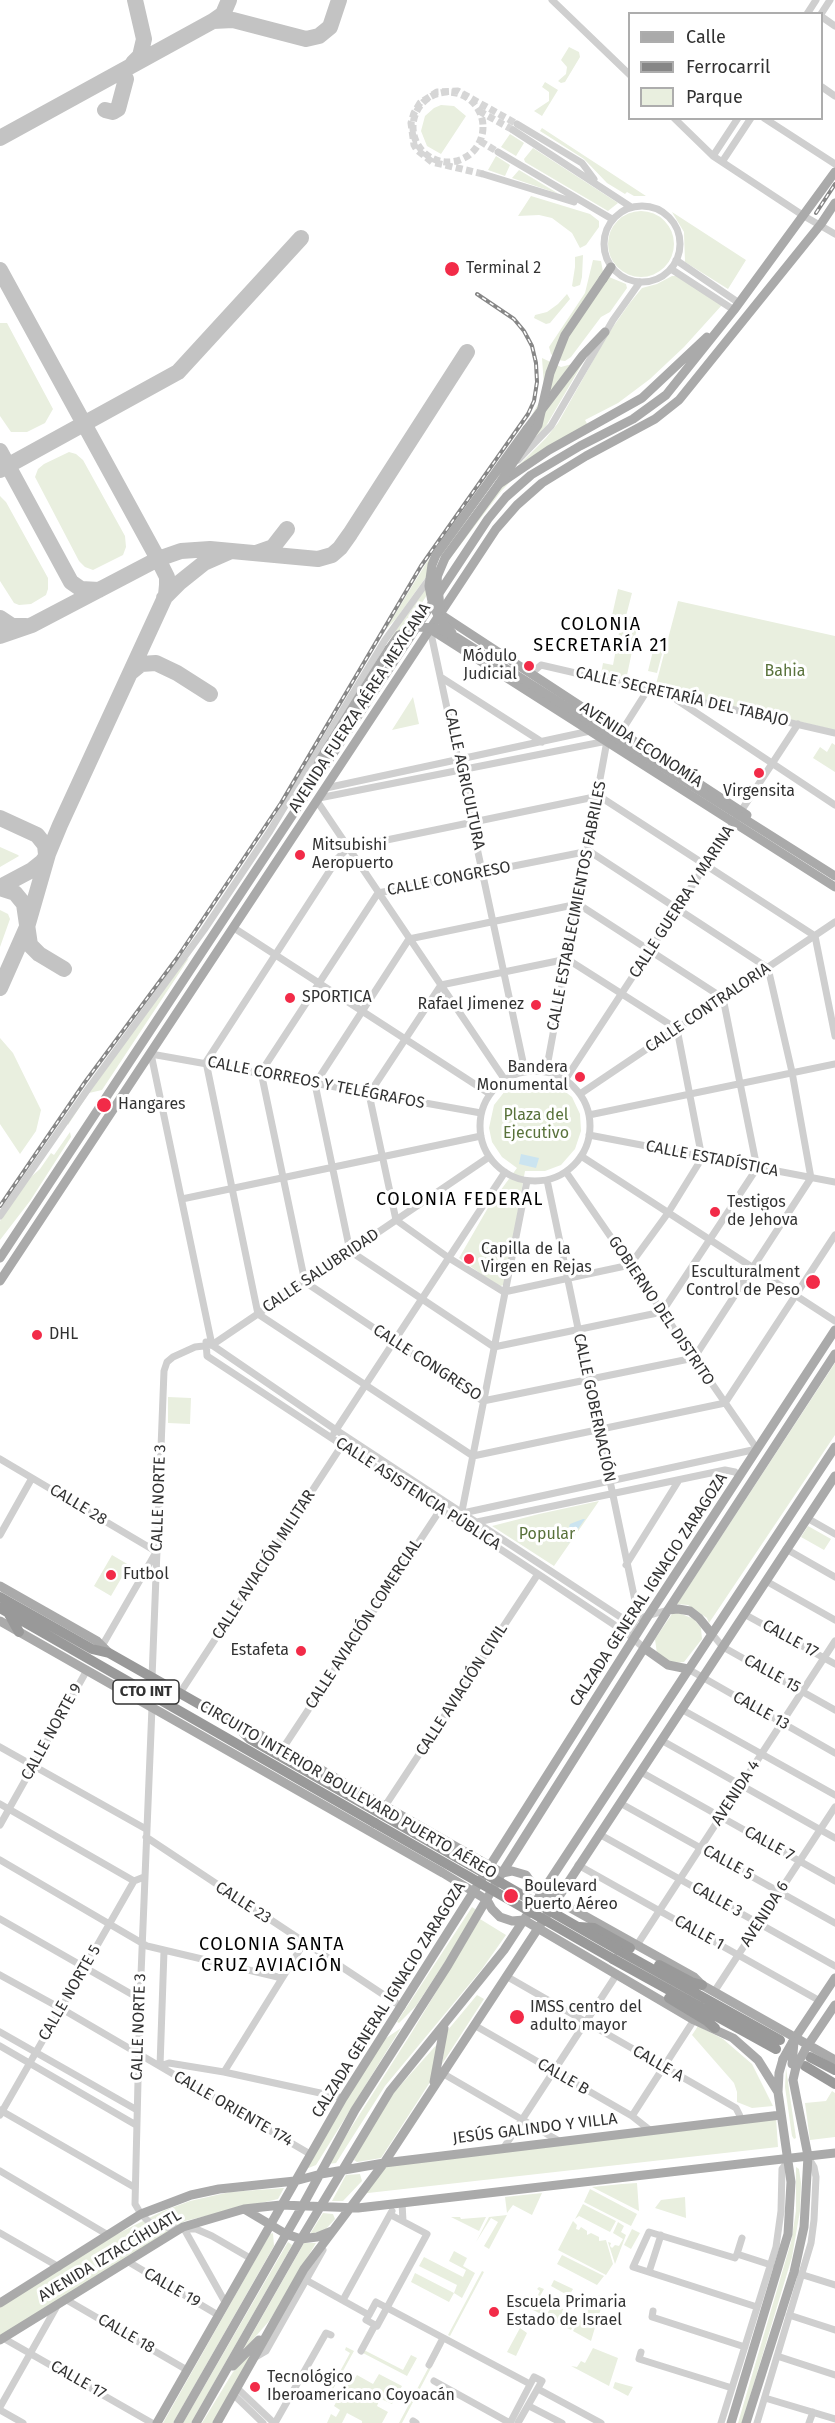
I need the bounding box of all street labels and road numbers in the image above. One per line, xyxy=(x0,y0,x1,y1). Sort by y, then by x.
street label: AVENIDA FUERZA AÉREA MEXICANA xyxy=(285,600,435,816)
street label: CALLE SECRETARÍA DEL TABAJO xyxy=(574,663,790,731)
street label: AVENIDA ECONOMÍA xyxy=(576,698,706,792)
street label: CALLE AGRICULTURA xyxy=(440,707,488,851)
street label: CALLE ESTABLECIMIENTOS FABRILES xyxy=(543,780,611,1032)
street label: CALLE GUERRA Y MARINA xyxy=(625,822,739,982)
street label: CALLE CONGRESO xyxy=(386,858,512,900)
street label: CALLE CONTRALORIA xyxy=(642,959,774,1057)
street label: CALLE CORREOS Y TELÉGRAFOS xyxy=(206,1053,426,1113)
street label: CALLE ESTADÍSTICA xyxy=(644,1137,780,1181)
street label: CALLE SALUBRIDAD xyxy=(259,1225,383,1317)
street label: GOBIERNO DEL DISTRITO xyxy=(604,1233,718,1389)
street label: CALLE CONGRESO xyxy=(369,1321,485,1405)
street label: CALLE GOBERNACIÓN xyxy=(569,1332,619,1484)
street label: CALLE ASISTENCIA PÚBLICA xyxy=(332,1433,504,1555)
street label: CALLE NORTE 3 xyxy=(148,1444,170,1552)
street label: CALZADA GENERAL IGNACIO ZARAGOZA xyxy=(566,1470,732,1710)
street label: CALLE 28 xyxy=(46,1480,110,1530)
street label: CALLE AVIACIÓN MILITAR xyxy=(208,1487,320,1643)
street label: CALLE AVIACIÓN COMERCIAL xyxy=(302,1535,426,1713)
street label: CALLE 17 xyxy=(759,1616,821,1662)
street label: CALLE AVIACIÓN CIVIL xyxy=(412,1620,512,1760)
street label: CALLE 15 xyxy=(740,1651,804,1697)
street label: CALLE NORTE 9 xyxy=(17,1680,87,1784)
road number: CTO INT xyxy=(113,1680,179,1704)
street label: CALLE 13 xyxy=(729,1688,793,1734)
street label: CIRCUITO INTERIOR BOULEVARD PUERTO AÉREO xyxy=(196,1697,500,1883)
street label: AVENIDA 4 xyxy=(708,1757,764,1829)
street label: CALLE 7 xyxy=(741,1823,797,1865)
street label: CALLE 5 xyxy=(699,1841,757,1885)
street label: CALLE 23 xyxy=(211,1878,275,1928)
street label: CALZADA GENERAL IGNACIO ZARAGOZA xyxy=(308,1878,470,2122)
street label: CALLE 3 xyxy=(688,1878,746,1922)
street label: AVENIDA 6 xyxy=(737,1878,793,1950)
street label: CALLE 1 xyxy=(671,1912,727,1954)
street label: CALLE NORTE 5 xyxy=(35,1942,105,2044)
street label: CALLE NORTE 3 xyxy=(128,1973,150,2081)
street label: CALLE A xyxy=(629,2042,687,2086)
street label: CALLE B xyxy=(534,2055,592,2099)
street label: CALLE ORIENTE 174 xyxy=(170,2067,296,2151)
street label: JESÚS GALINDO Y VILLA xyxy=(452,2109,618,2149)
street label: AVENIDA IZTACCÍHUATL xyxy=(35,2206,185,2306)
street label: CALLE 19 xyxy=(140,2264,204,2312)
street label: CALLE 18 xyxy=(94,2310,158,2358)
street label: CALLE 17 xyxy=(47,2356,109,2404)

